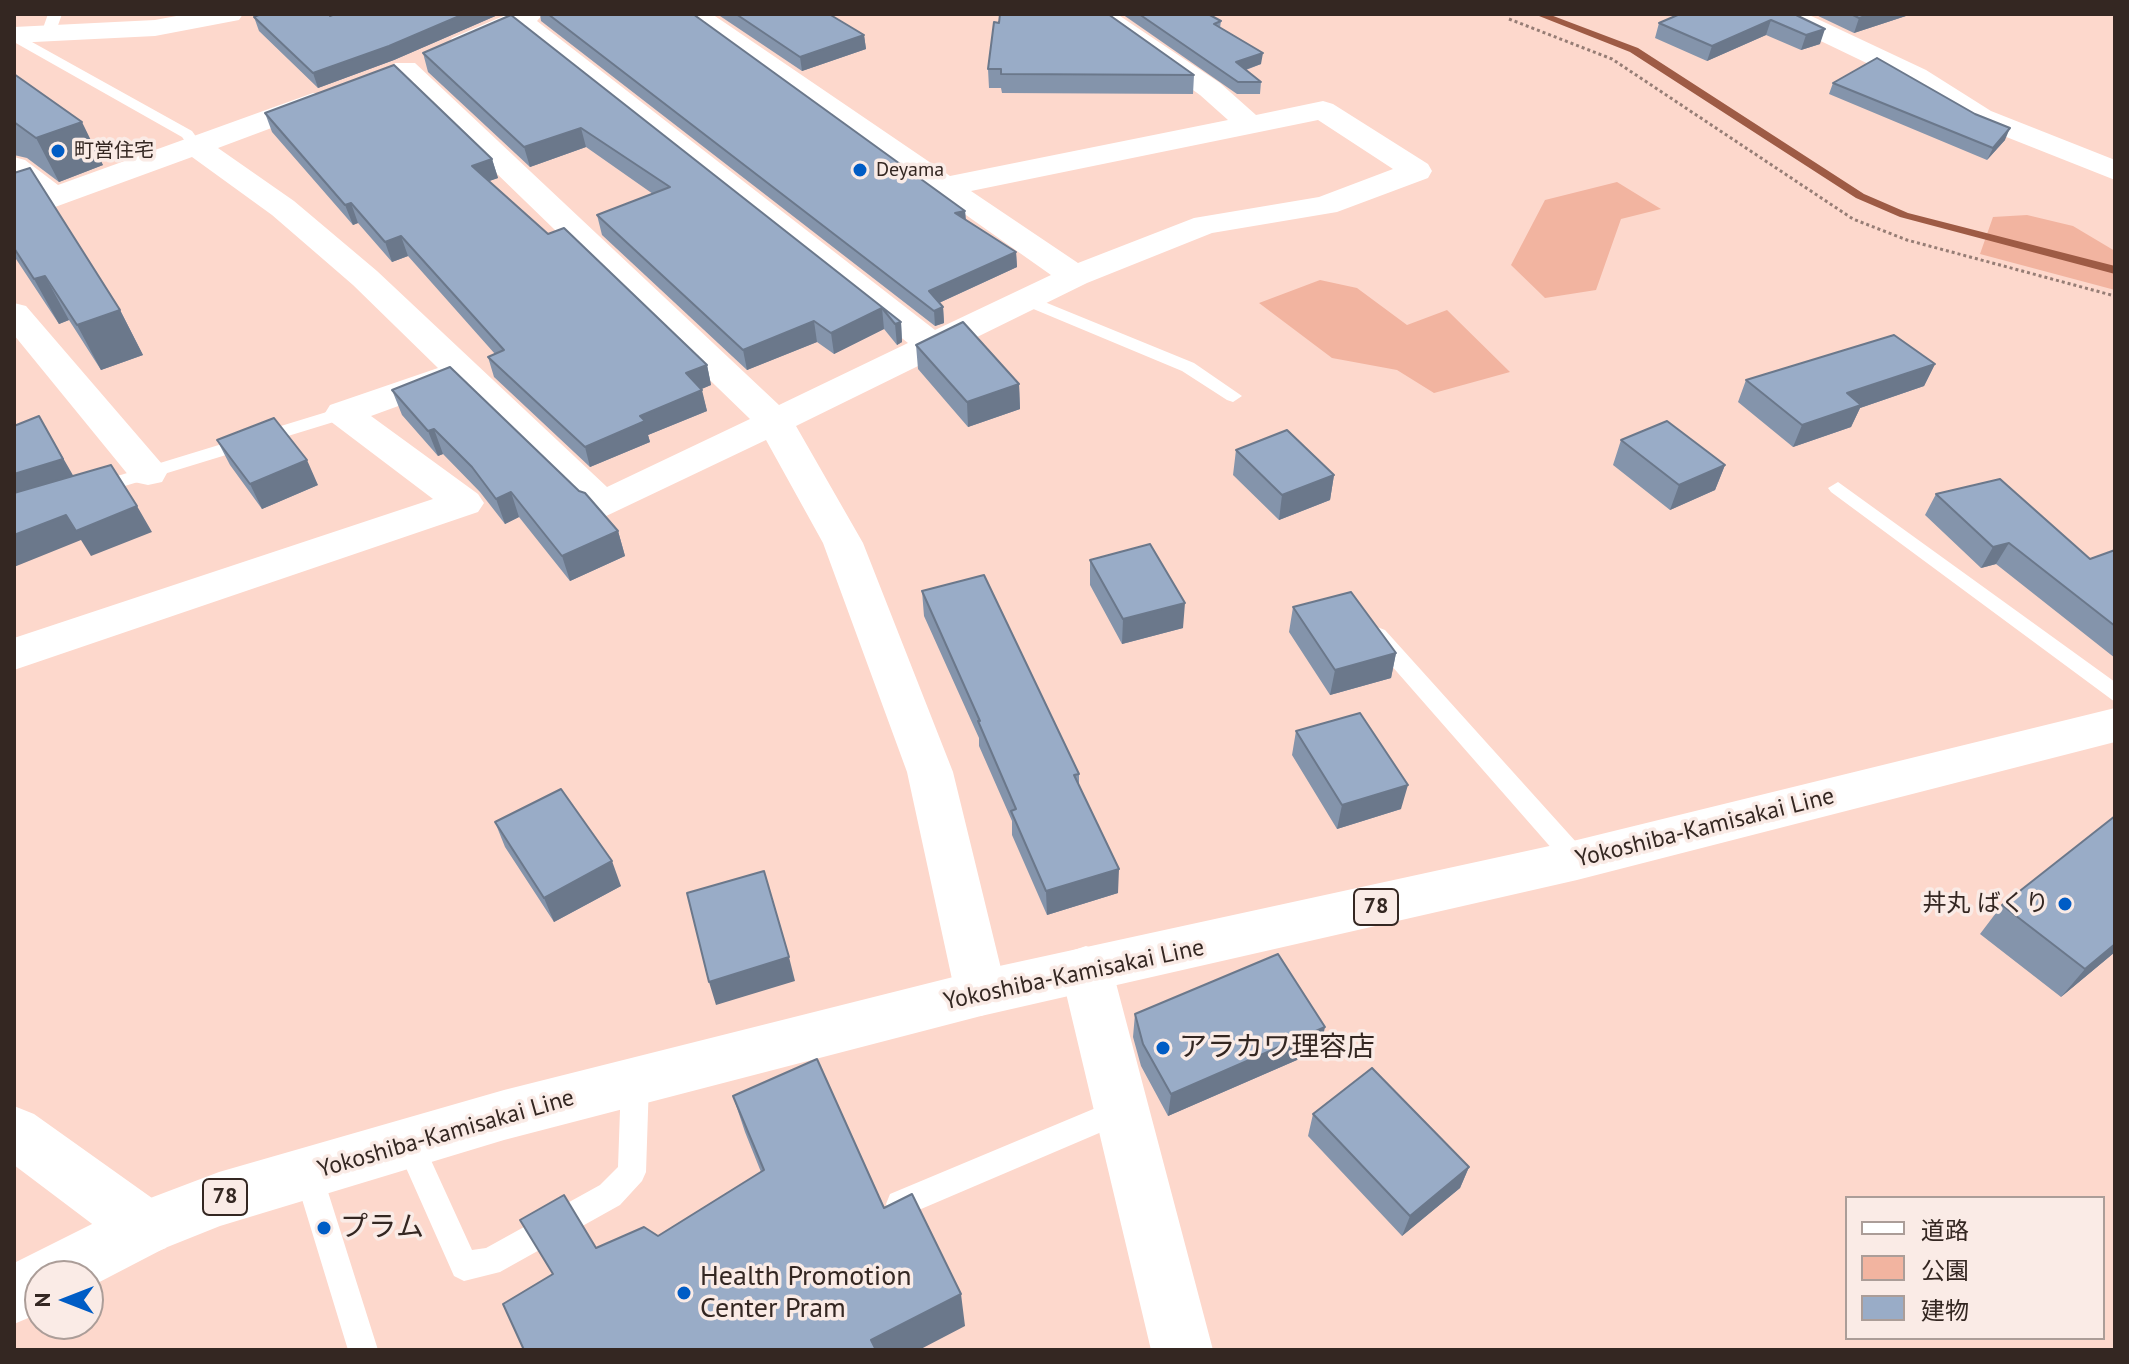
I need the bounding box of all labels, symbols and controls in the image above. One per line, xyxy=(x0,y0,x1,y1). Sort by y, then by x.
place label: 町営住宅 xyxy=(74,139,154,163)
marker: 町営住宅 xyxy=(49,142,67,160)
place label: Deyama xyxy=(876,158,944,182)
marker: Deyama xyxy=(851,161,869,179)
street label: Yokoshiba-Kamisakai Line xyxy=(1573,782,1837,874)
road number: 78 xyxy=(1354,889,1398,925)
place label: 丼丸 ばくり xyxy=(1923,890,2049,918)
marker: 丼丸 ばくり xyxy=(2056,895,2074,913)
street label: Yokoshiba-Kamisakai Line xyxy=(941,933,1207,1017)
place label: アラカワ理容店 xyxy=(1179,1031,1375,1065)
marker: アラカワ理容店 xyxy=(1154,1039,1172,1057)
street label: Yokoshiba-Kamisakai Line xyxy=(314,1084,578,1184)
road number: 78 xyxy=(203,1179,247,1215)
legend xyxy=(1845,1196,2105,1340)
place label: プラム xyxy=(340,1211,424,1245)
text: 道路 xyxy=(1921,1215,1969,1246)
marker: プラム xyxy=(315,1219,333,1237)
text: 公園 xyxy=(1921,1255,1969,1286)
north arrow xyxy=(24,1260,104,1340)
place label: Health Promotion Center Pram xyxy=(700,1260,912,1326)
marker: Health Promotion Center Pram xyxy=(675,1284,693,1302)
text: N xyxy=(28,1293,56,1307)
text: 建物 xyxy=(1921,1295,1969,1326)

